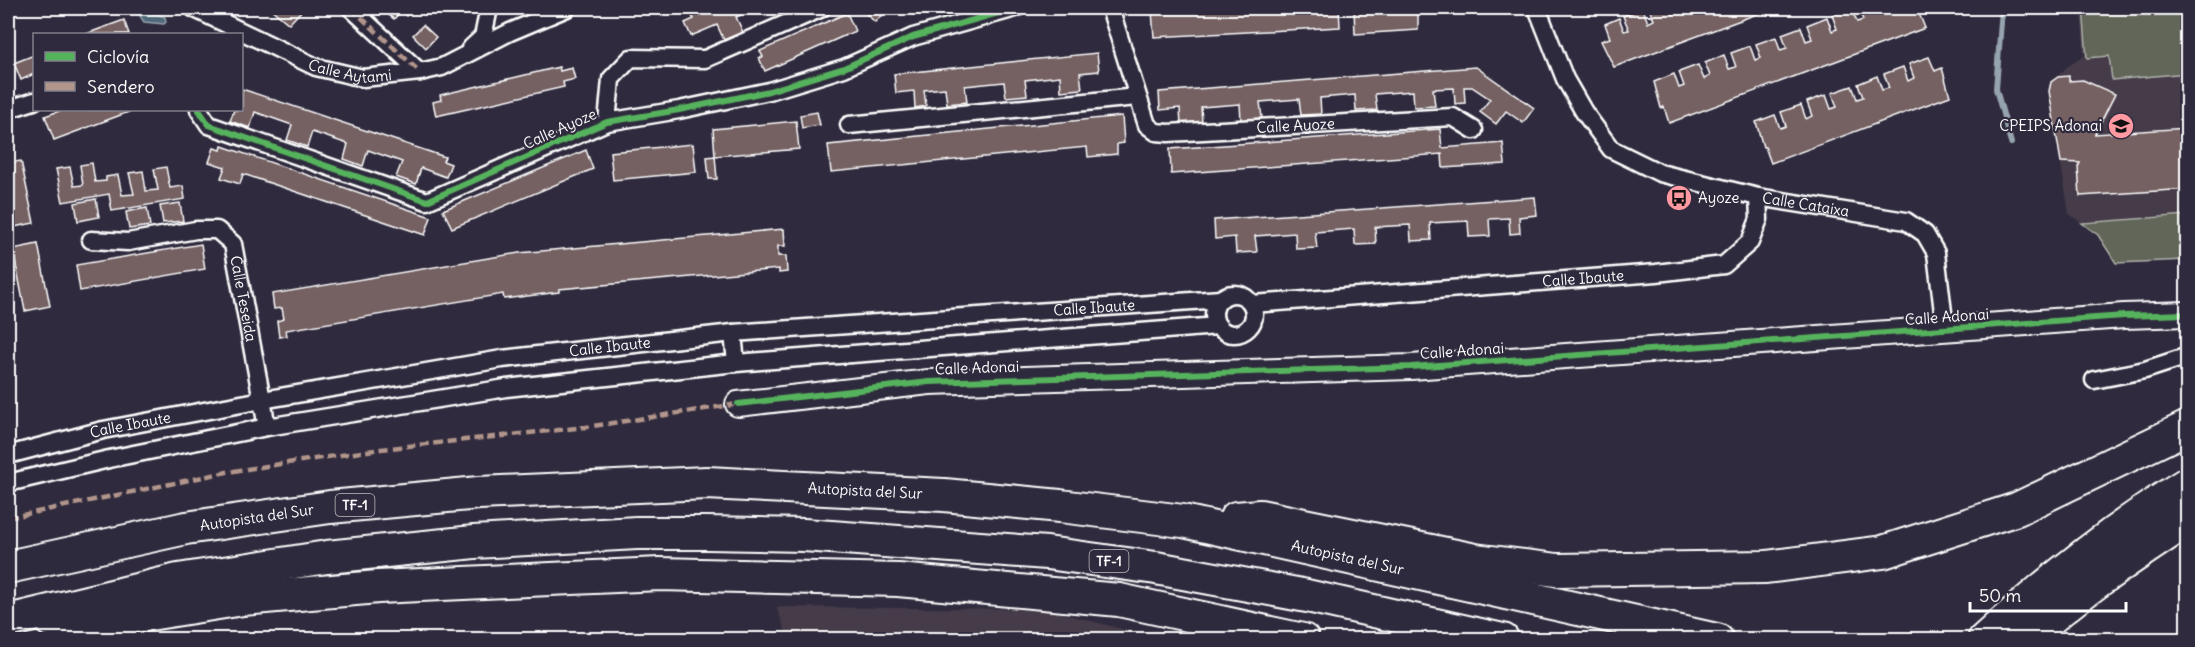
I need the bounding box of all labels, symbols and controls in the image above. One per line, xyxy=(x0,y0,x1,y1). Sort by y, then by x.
legend xyxy=(33,33,243,111)
text: Ciclovía xyxy=(87,45,149,68)
street label: Calle Aytami xyxy=(305,55,393,87)
text: Sendero xyxy=(87,75,155,98)
street label: Calle Ayoze xyxy=(520,104,599,153)
school or university icon: CPEIPS Adonai xyxy=(2106,111,2136,141)
street label: Calle Ayoze xyxy=(1256,114,1335,137)
place label: CPEIPS Adonai xyxy=(1999,116,2102,135)
bus stop icon: Ayoze xyxy=(1664,183,1694,213)
place label: Ayoze xyxy=(1698,188,1739,207)
street label: Calle Cataixa xyxy=(1761,188,1851,221)
street label: Calle Teseida xyxy=(226,254,261,344)
street label: Calle Ibaute xyxy=(1541,265,1625,291)
street label: Calle Ibaute xyxy=(1053,295,1136,320)
street label: Calle Adonai xyxy=(1904,304,1990,329)
street label: Calle Ibaute xyxy=(568,332,651,360)
street label: Calle Adonai xyxy=(1419,338,1505,363)
street label: Calle Adonai xyxy=(935,357,1019,378)
street label: Calle Ibaute xyxy=(88,407,172,442)
street label: Autopista del Sur xyxy=(807,478,923,503)
road number: TF-1 xyxy=(336,494,374,516)
street label: Autopista del Sur xyxy=(199,499,315,535)
street label: Autopista del Sur xyxy=(1290,535,1406,579)
road number: TF-1 xyxy=(1090,550,1128,572)
scale bar xyxy=(1970,575,2126,613)
text: 50 m xyxy=(1979,584,2021,607)

